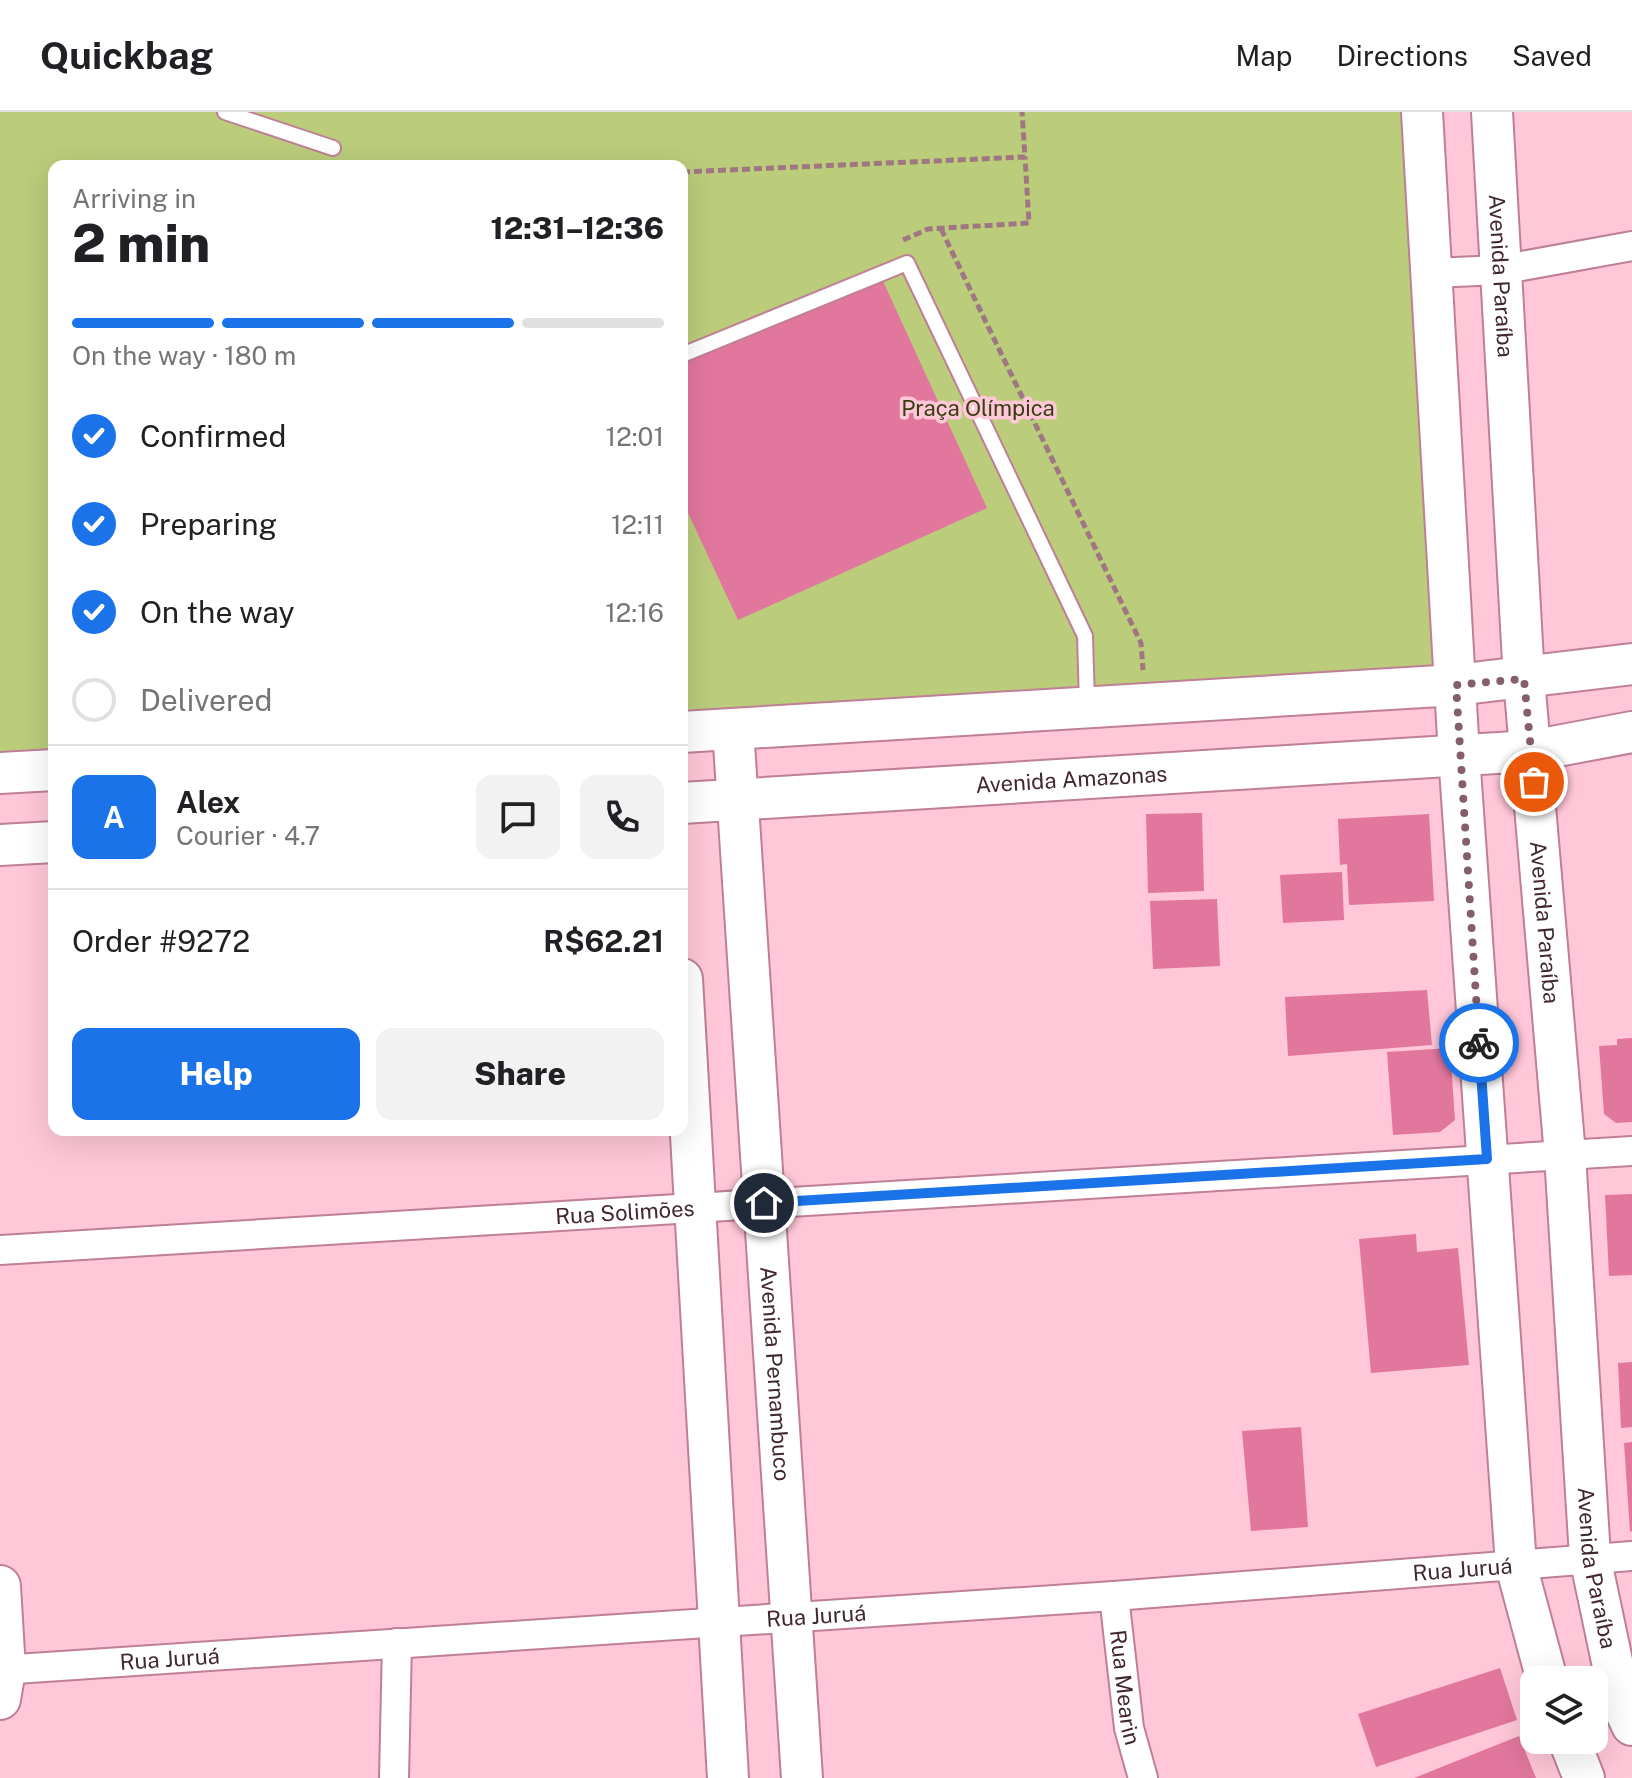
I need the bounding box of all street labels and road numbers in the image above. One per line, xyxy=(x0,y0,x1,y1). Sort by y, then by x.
street label: Avenida Paraíba xyxy=(1484,193,1519,358)
street label: Avenida Amazonas xyxy=(975,760,1168,798)
street label: Avenida Paraíba xyxy=(1525,840,1565,1005)
street label: Rua Solimões xyxy=(554,1195,695,1229)
street label: Avenida Pernambuco xyxy=(755,1265,795,1482)
street label: Avenida Paraíba xyxy=(1573,1486,1622,1651)
street label: Rua Juruá xyxy=(1412,1552,1513,1586)
street label: Rua Juruá xyxy=(765,1599,867,1632)
street label: Rua Mearin xyxy=(1105,1628,1146,1748)
street label: Rua Juruá xyxy=(119,1642,220,1675)

